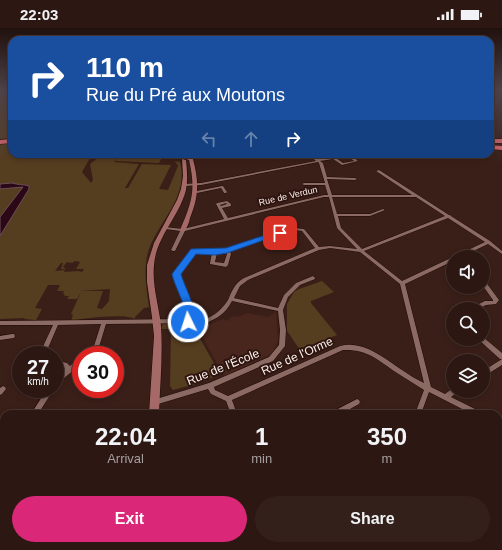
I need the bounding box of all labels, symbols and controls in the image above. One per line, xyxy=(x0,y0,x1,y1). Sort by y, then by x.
text: 22:03 xyxy=(20,6,58,23)
icon: right xyxy=(20,52,72,104)
text: 110 m xyxy=(86,52,164,83)
text: Rue du Pré aux Moutons xyxy=(86,85,285,105)
icon: left xyxy=(198,128,220,150)
icon: ahead xyxy=(240,128,262,150)
icon: right xyxy=(282,128,304,150)
street label: Rue de Verdun xyxy=(258,184,318,208)
pin xyxy=(263,216,297,250)
icon: arrive xyxy=(269,222,291,244)
map controls xyxy=(446,250,490,398)
button: sound xyxy=(446,250,490,294)
position arrow xyxy=(167,301,209,343)
button: search xyxy=(446,302,490,346)
street label: Rue de l'Orme xyxy=(259,334,335,378)
street label: Rue de l'École xyxy=(184,345,262,388)
speed limit sign: 30 xyxy=(72,346,124,398)
button: layers xyxy=(446,354,490,398)
text: 27 xyxy=(27,356,49,378)
text: km/h xyxy=(27,376,49,387)
text: 22:04 xyxy=(95,423,156,450)
text: 1 xyxy=(255,423,268,450)
text: 350 xyxy=(367,423,407,450)
text: Arrival xyxy=(107,451,144,466)
text: min xyxy=(251,451,272,466)
text: m xyxy=(382,451,392,466)
button: Exit xyxy=(12,496,247,542)
button: Share xyxy=(255,496,490,542)

